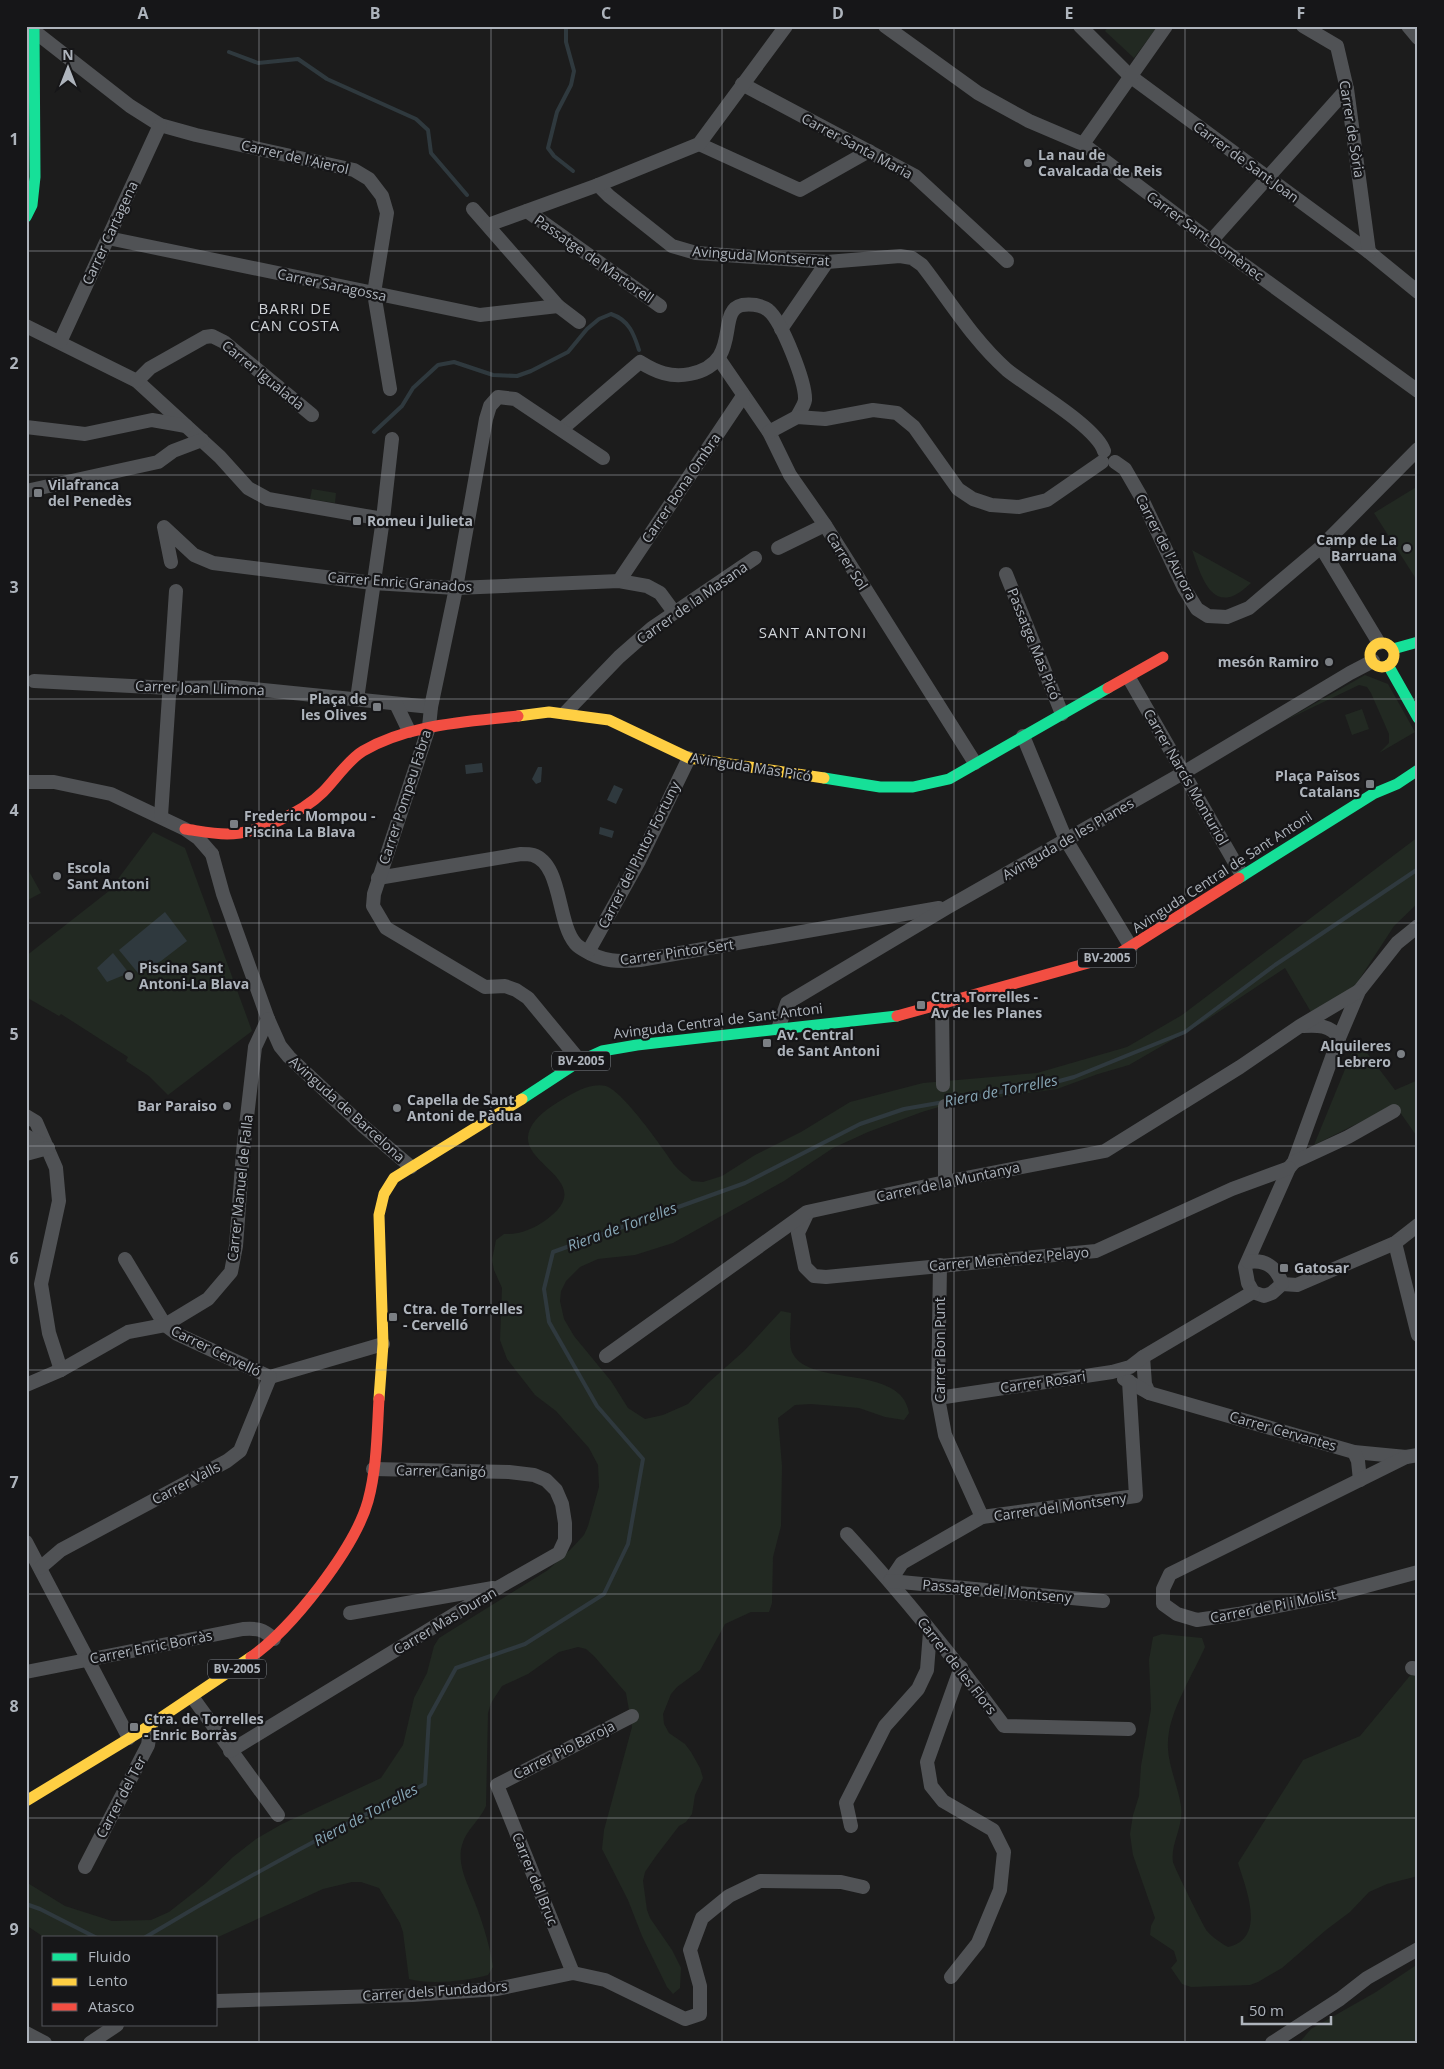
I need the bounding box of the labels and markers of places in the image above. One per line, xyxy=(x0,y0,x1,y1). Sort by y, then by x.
place label: La nau de Cavalcada de Reis xyxy=(1038,145,1162,180)
marker: La nau de Cavalcada de Reis xyxy=(1022,157,1034,169)
place label: Vilafranca del Penedès xyxy=(48,475,132,510)
marker: Vilafranca del Penedès xyxy=(32,487,44,499)
place label: Romeu i Julieta xyxy=(367,511,473,530)
marker: Romeu i Julieta xyxy=(351,515,363,527)
place label: Camp de La Barruana xyxy=(1316,530,1397,565)
marker: Camp de La Barruana xyxy=(1401,542,1413,554)
place label: mesón Ramiro xyxy=(1218,652,1319,671)
marker: mesón Ramiro xyxy=(1323,656,1335,668)
place label: Plaça de les Olives xyxy=(301,689,367,724)
marker: Plaça de les Olives xyxy=(371,701,383,713)
place label: Plaça Països Catalans xyxy=(1275,766,1360,801)
marker: Plaça Països Catalans xyxy=(1364,778,1376,790)
place label: Frederic Mompou - Piscina La Blava xyxy=(244,806,376,841)
marker: Frederic Mompou - Piscina La Blava xyxy=(228,818,240,830)
place label: Escola Sant Antoni xyxy=(67,858,149,893)
marker: Escola Sant Antoni xyxy=(51,870,63,882)
place label: Piscina Sant Antoni-La Blava xyxy=(139,958,249,993)
marker: Piscina Sant Antoni-La Blava xyxy=(123,970,135,982)
place label: Ctra. Torrelles - Av de les Planes xyxy=(931,987,1042,1022)
marker: Ctra. Torrelles - Av de les Planes xyxy=(915,999,927,1011)
place label: Av. Central de Sant Antoni xyxy=(777,1025,880,1060)
place label: Alquileres Lebrero xyxy=(1321,1036,1391,1071)
marker: Av. Central de Sant Antoni xyxy=(761,1037,773,1049)
marker: Alquileres Lebrero xyxy=(1395,1048,1407,1060)
place label: Capella de Sant Antoni de Pàdua xyxy=(407,1090,522,1125)
place label: Bar Paraiso xyxy=(137,1096,217,1115)
marker: Bar Paraiso xyxy=(221,1100,233,1112)
marker: Capella de Sant Antoni de Pàdua xyxy=(391,1102,403,1114)
place label: Gatosar xyxy=(1294,1258,1350,1277)
marker: Gatosar xyxy=(1278,1262,1290,1274)
place label: Ctra. de Torrelles - Cervelló xyxy=(403,1299,523,1334)
marker: Ctra. de Torrelles - Cervelló xyxy=(387,1311,399,1323)
place label: Ctra. de Torrelles - Enric Borràs xyxy=(144,1709,264,1744)
marker: Ctra. de Torrelles - Enric Borràs xyxy=(128,1721,140,1733)

